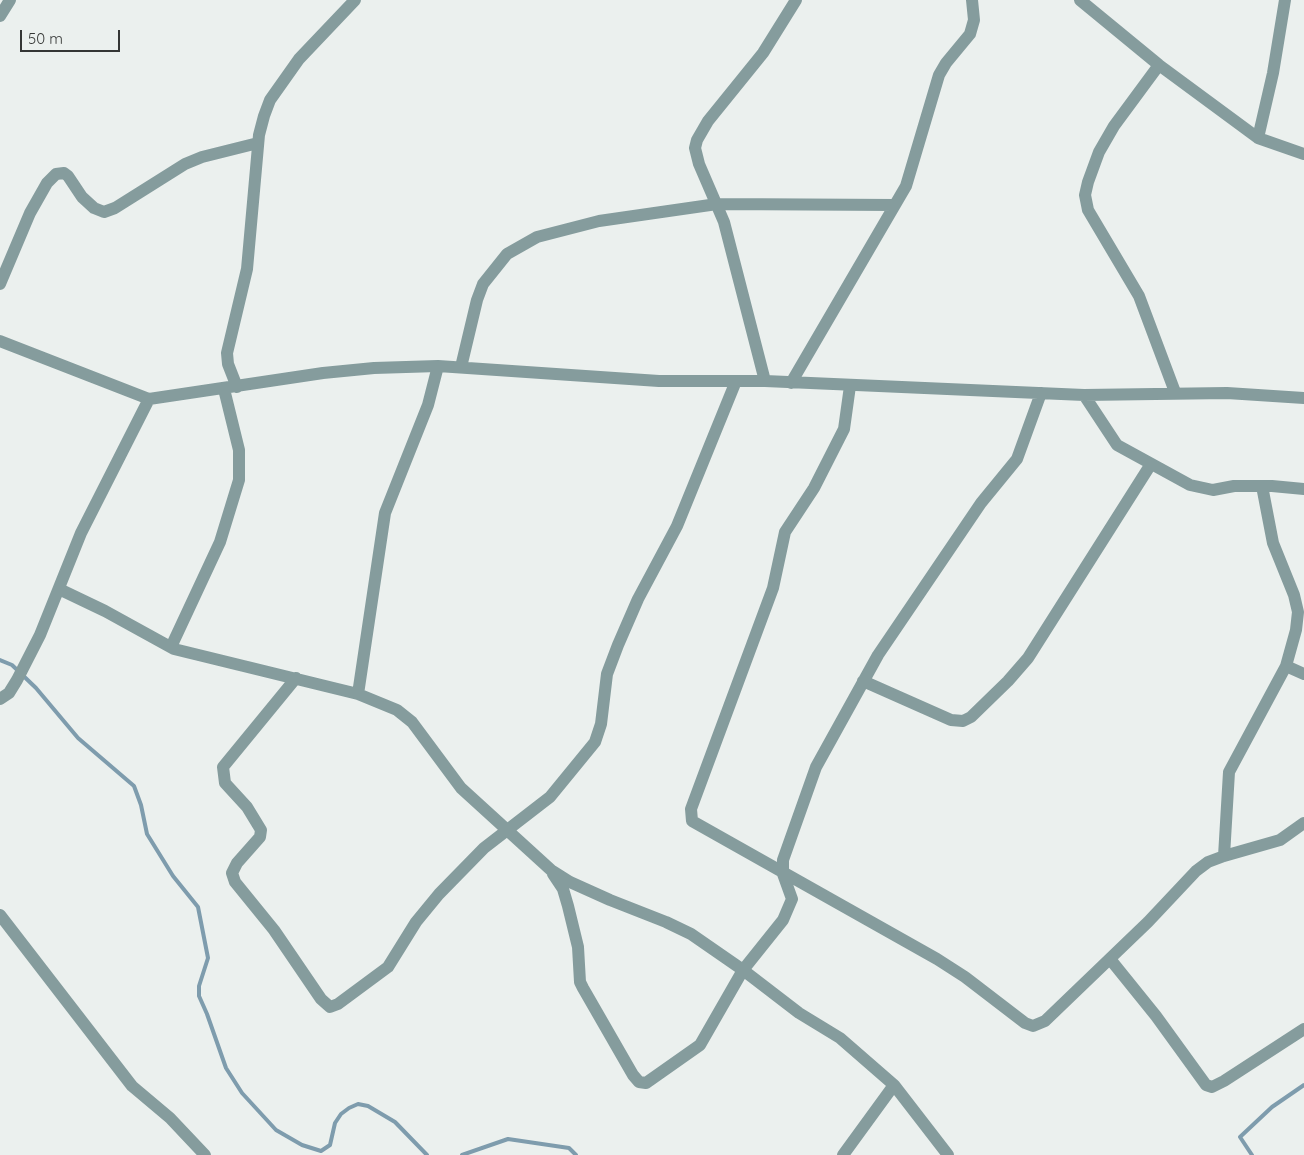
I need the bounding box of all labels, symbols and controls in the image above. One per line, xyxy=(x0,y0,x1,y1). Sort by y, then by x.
scale bar xyxy=(22,20,122,52)
text: 50 m xyxy=(28,29,63,48)

